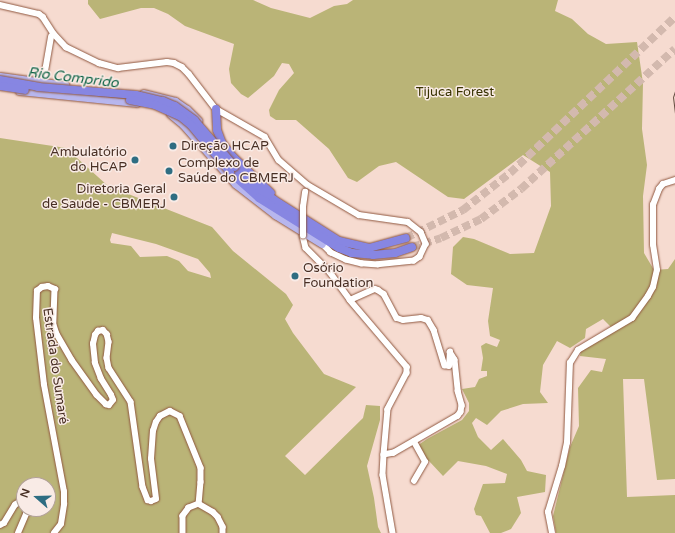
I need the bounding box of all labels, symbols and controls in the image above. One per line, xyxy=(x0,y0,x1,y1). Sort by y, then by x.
water label: Rio Comprido xyxy=(27,64,119,92)
park label: Tijuca Forest xyxy=(416,84,494,100)
place label: Direção HCAP xyxy=(181,138,269,154)
marker: Direção HCAP xyxy=(168,141,178,151)
place label: Ambulatório do HCAP xyxy=(50,145,127,176)
marker: Ambulatório do HCAP xyxy=(130,155,140,165)
place label: Complexo de Saúde do CBMERJ xyxy=(178,156,294,187)
marker: Complexo de Saúde do CBMERJ xyxy=(163,165,175,177)
place label: Diretoria Geral de Saude - CBMERJ xyxy=(42,182,166,213)
marker: Diretoria Geral de Saude - CBMERJ xyxy=(169,192,179,202)
place label: Osório Foundation xyxy=(303,261,373,292)
marker: Osório Foundation xyxy=(290,271,300,281)
street label: Estrada do Sumaré xyxy=(39,307,71,425)
north arrow xyxy=(16,477,56,517)
text: N xyxy=(18,487,33,499)

